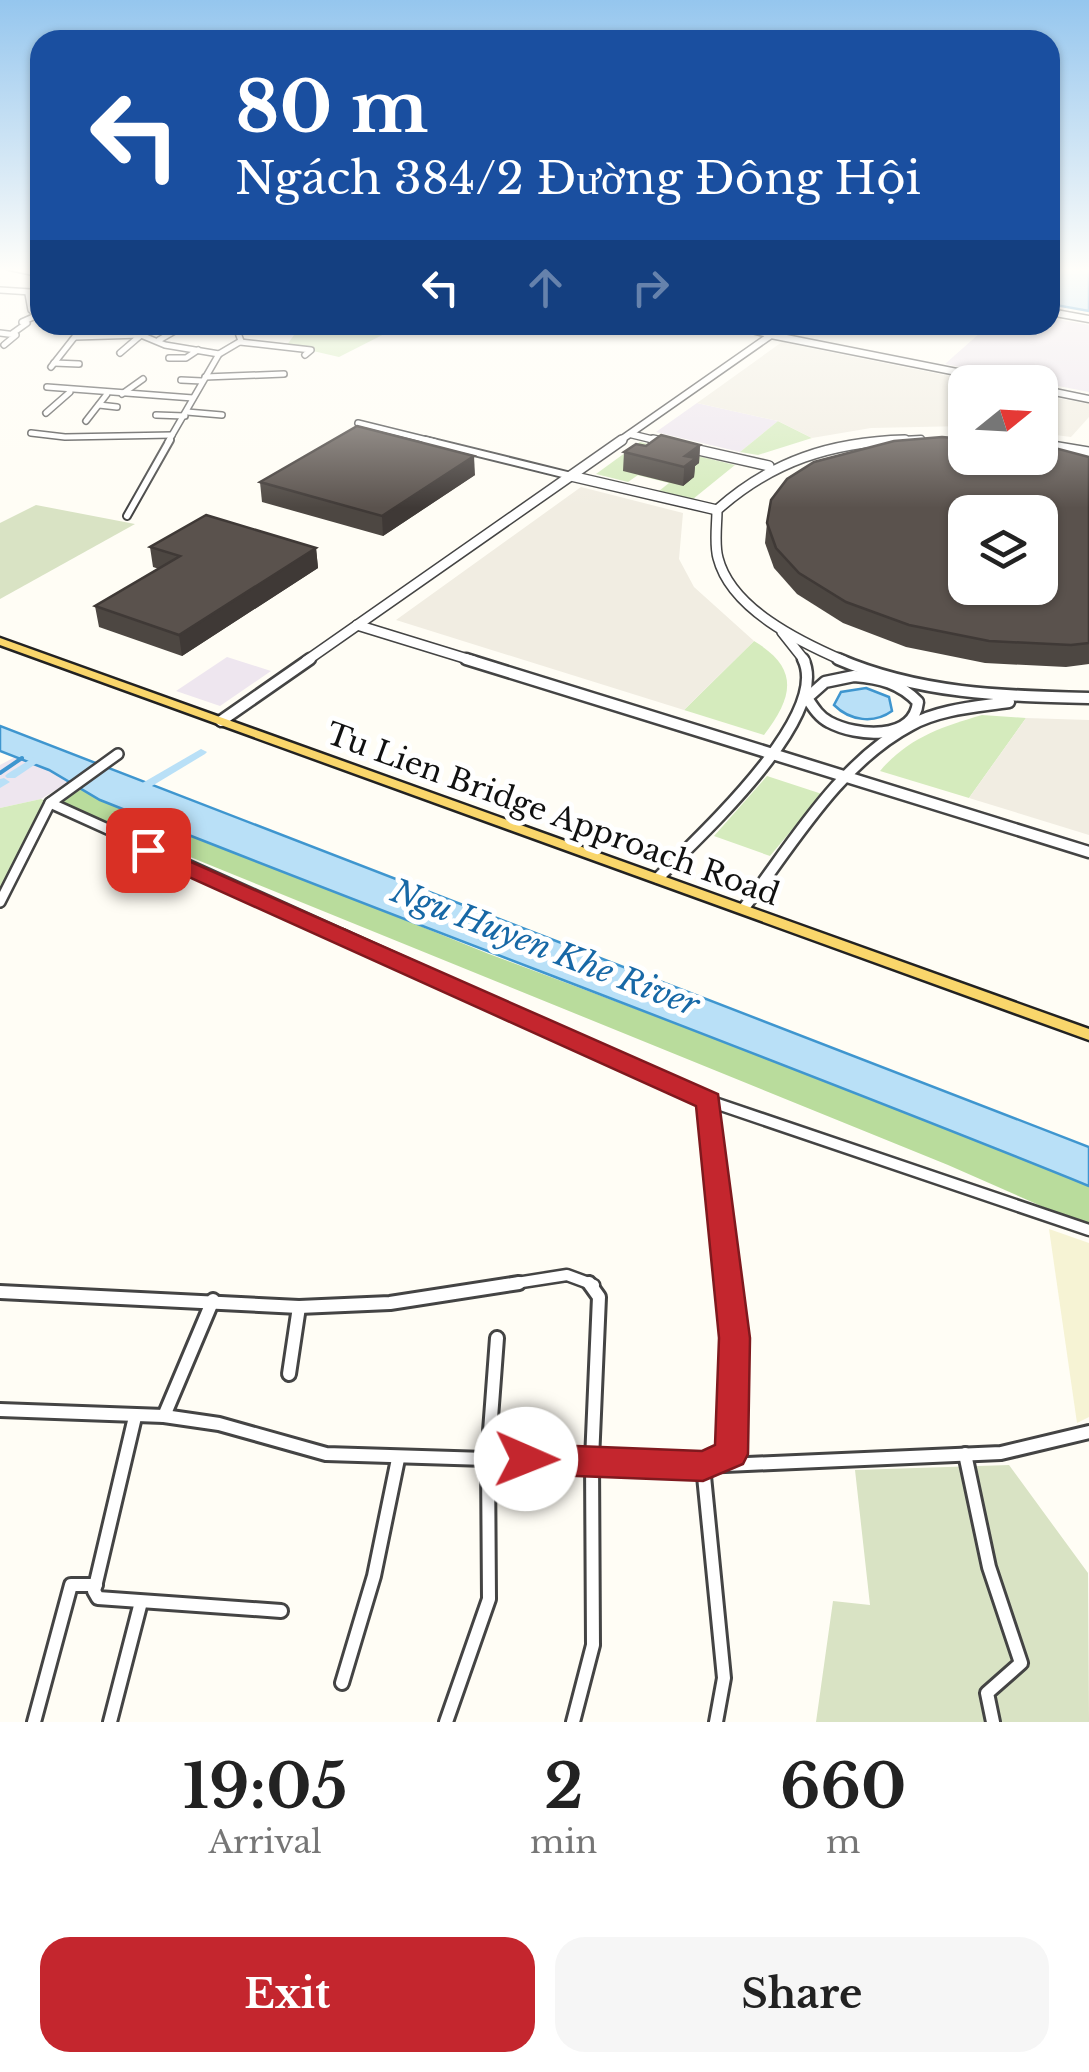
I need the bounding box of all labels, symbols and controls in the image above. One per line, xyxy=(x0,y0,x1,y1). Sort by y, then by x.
text: 80 m xyxy=(235,64,428,151)
icon: left xyxy=(70,70,200,200)
text: Ngách 384/2 Đường Đông Hội xyxy=(235,150,921,206)
icon: left xyxy=(413,260,468,315)
icon: ahead xyxy=(518,260,573,315)
icon: right xyxy=(623,260,678,315)
north arrow xyxy=(948,365,1058,475)
map controls xyxy=(948,365,1058,605)
button: layers xyxy=(948,495,1058,605)
street label: Tu Lien Bridge Approach Road xyxy=(322,715,784,913)
pin xyxy=(106,808,191,893)
icon: arrive xyxy=(121,823,176,878)
water label: Ngu Huyen Khe River xyxy=(385,870,706,1026)
position arrow xyxy=(474,1407,578,1511)
text: 19:05 xyxy=(183,1750,347,1824)
text: 2 xyxy=(544,1750,583,1824)
text: 660 xyxy=(780,1750,906,1824)
text: Arrival xyxy=(208,1822,322,1862)
text: min xyxy=(530,1822,597,1862)
text: m xyxy=(826,1822,860,1862)
button: Exit xyxy=(40,1937,535,2052)
button: Share xyxy=(555,1937,1049,2052)

